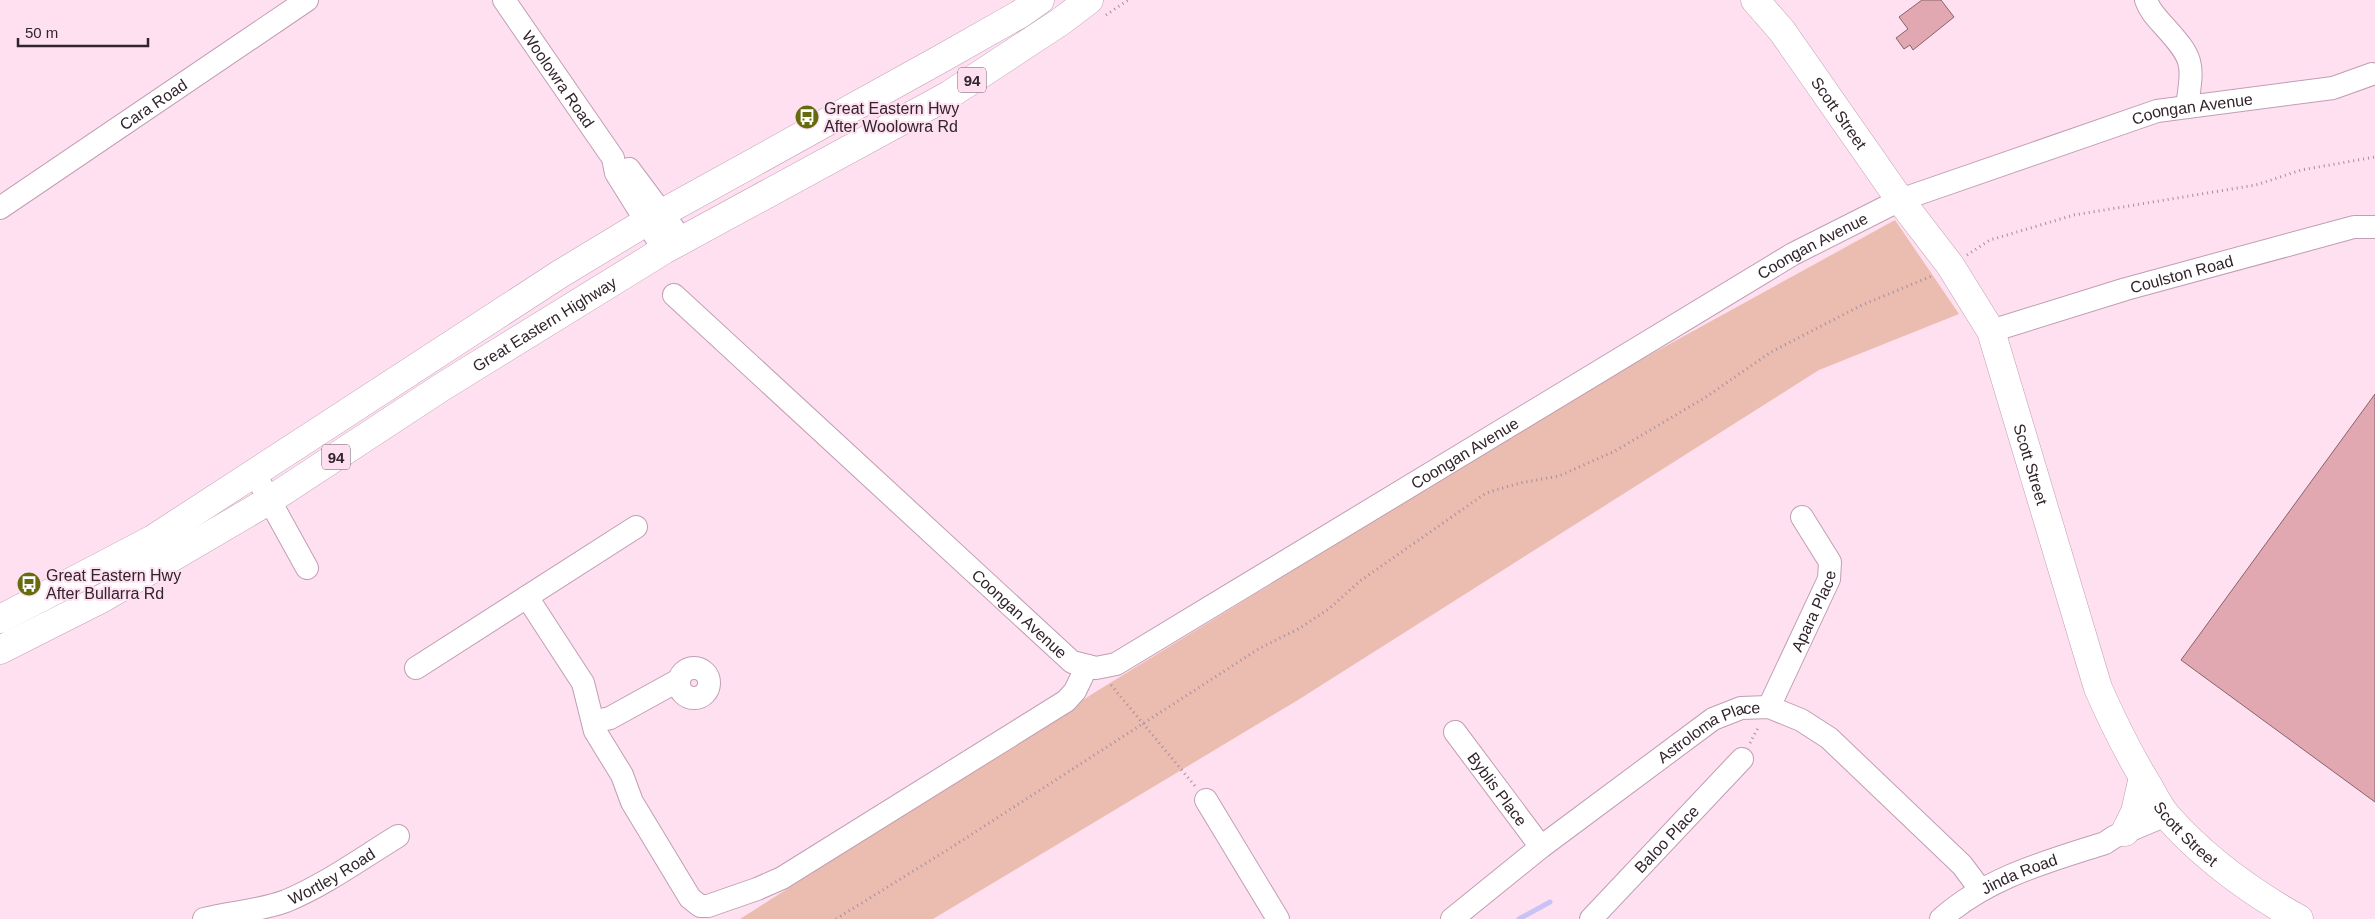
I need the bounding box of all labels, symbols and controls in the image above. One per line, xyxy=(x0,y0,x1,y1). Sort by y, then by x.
scale bar xyxy=(18,15,148,47)
text: 50 m xyxy=(25,24,58,41)
street label: Woolowra Road xyxy=(519,27,598,131)
road number: 94 xyxy=(958,68,986,92)
street label: Scott Street xyxy=(1808,74,1870,153)
street label: Cara Road xyxy=(116,75,190,133)
street label: Coongan Avenue xyxy=(2130,90,2254,128)
place label: Great Eastern Hwy After Woolowra Rd xyxy=(824,100,959,135)
bus stop icon: Great Eastern Hwy After Woolowra Rd xyxy=(794,104,820,130)
street label: Coongan Avenue xyxy=(1754,209,1870,282)
street label: Coulston Road xyxy=(2128,252,2235,296)
street label: Great Eastern Highway xyxy=(469,273,619,375)
street label: Coongan Avenue xyxy=(1408,414,1521,492)
street label: Scott Street xyxy=(2011,422,2051,507)
road number: 94 xyxy=(322,444,350,470)
street label: Coongan Avenue xyxy=(969,566,1070,661)
place label: Great Eastern Hwy After Bullarra Rd xyxy=(46,567,181,602)
street label: Apara Place xyxy=(1788,570,1838,654)
bus stop icon: Great Eastern Hwy After Bullarra Rd xyxy=(16,571,42,597)
street label: Astroloma Place xyxy=(1654,699,1761,766)
street label: Byblis Place xyxy=(1465,749,1530,829)
street label: Scott Street xyxy=(2151,798,2222,870)
street label: Baloo Place xyxy=(1631,802,1702,876)
street label: Wortley Road xyxy=(286,844,378,907)
street label: Jinda Road xyxy=(1978,850,2059,897)

